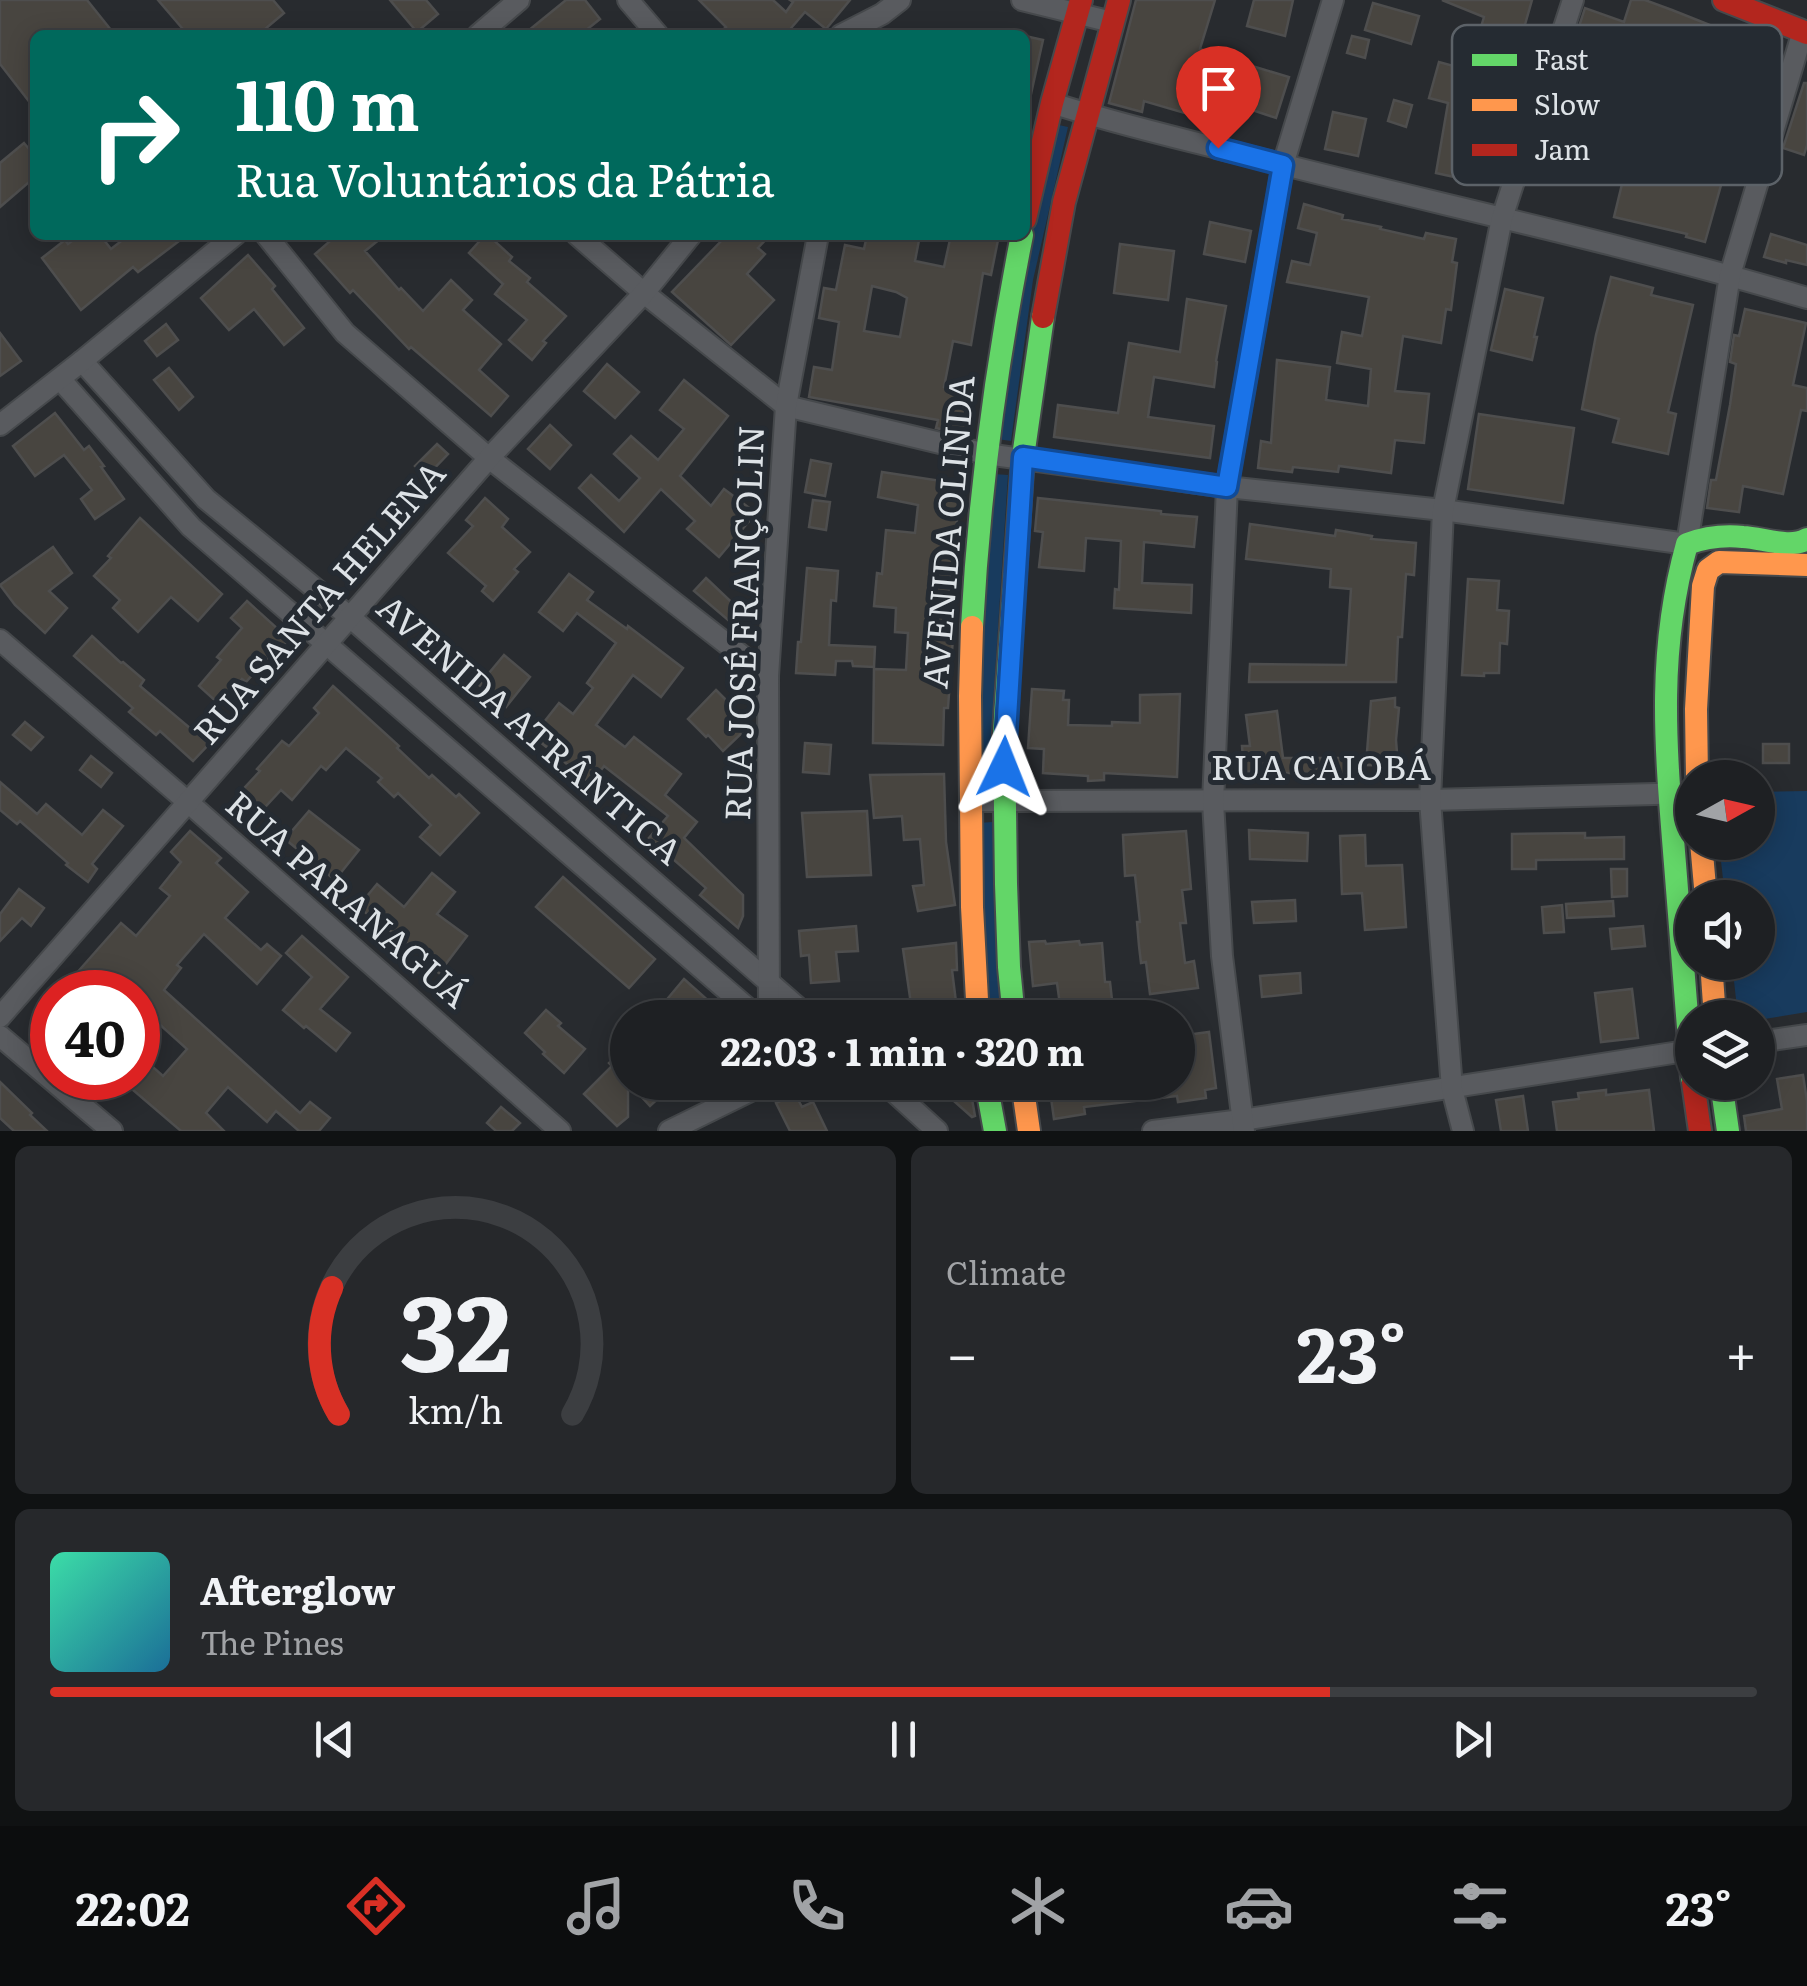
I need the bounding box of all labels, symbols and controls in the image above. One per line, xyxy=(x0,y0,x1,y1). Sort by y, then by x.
legend xyxy=(1452,25,1782,185)
text: Fast xyxy=(1534,37,1589,79)
pin xyxy=(1176,46,1261,149)
text: 110 m xyxy=(235,49,420,153)
icon: arrive xyxy=(1191,61,1246,116)
icon: right xyxy=(70,70,200,200)
text: Slow xyxy=(1534,82,1600,124)
text: Jam xyxy=(1534,127,1590,169)
text: Rua Voluntários da Pátria xyxy=(235,144,775,211)
street label: AVENIDA OLINDA xyxy=(906,373,986,691)
street label: RUA JOSÉ FRANÇOLIN xyxy=(709,424,775,822)
street label: RUA SANTA HELENA xyxy=(180,447,456,754)
street label: AVENIDA ATRÂNTICA xyxy=(367,580,695,875)
position arrow xyxy=(952,715,1056,819)
street label: RUA CAIOBÁ xyxy=(1211,739,1431,791)
north arrow xyxy=(1675,760,1775,860)
map controls xyxy=(1675,760,1775,1100)
street label: RUA PARANAGUÁ xyxy=(216,777,482,1018)
button: sound xyxy=(1675,880,1775,980)
speed limit sign: 40 xyxy=(30,970,160,1100)
button: layers xyxy=(1675,1000,1775,1100)
text: 22:03 · 1 min · 320 m xyxy=(720,1021,1085,1078)
text: Climate xyxy=(946,1247,1066,1295)
text: 32 xyxy=(399,1250,512,1404)
text: 23° xyxy=(1296,1295,1407,1406)
text: − xyxy=(946,1310,978,1392)
text: + xyxy=(1725,1310,1757,1392)
text: km/h xyxy=(408,1382,503,1435)
text: Afterglow xyxy=(200,1560,395,1617)
text: The Pines xyxy=(200,1617,344,1665)
icon: previous xyxy=(307,1712,362,1767)
icon: pause xyxy=(876,1712,931,1767)
icon: next xyxy=(1445,1712,1500,1767)
icon: directions xyxy=(341,1871,411,1941)
icon: music xyxy=(561,1871,631,1941)
icon: phone xyxy=(782,1871,852,1941)
icon: climate xyxy=(1003,1871,1073,1941)
icon: car xyxy=(1224,1871,1294,1941)
icon: filters xyxy=(1445,1871,1515,1941)
text: 22:02 xyxy=(75,1873,190,1940)
text: 23° xyxy=(1666,1873,1732,1940)

